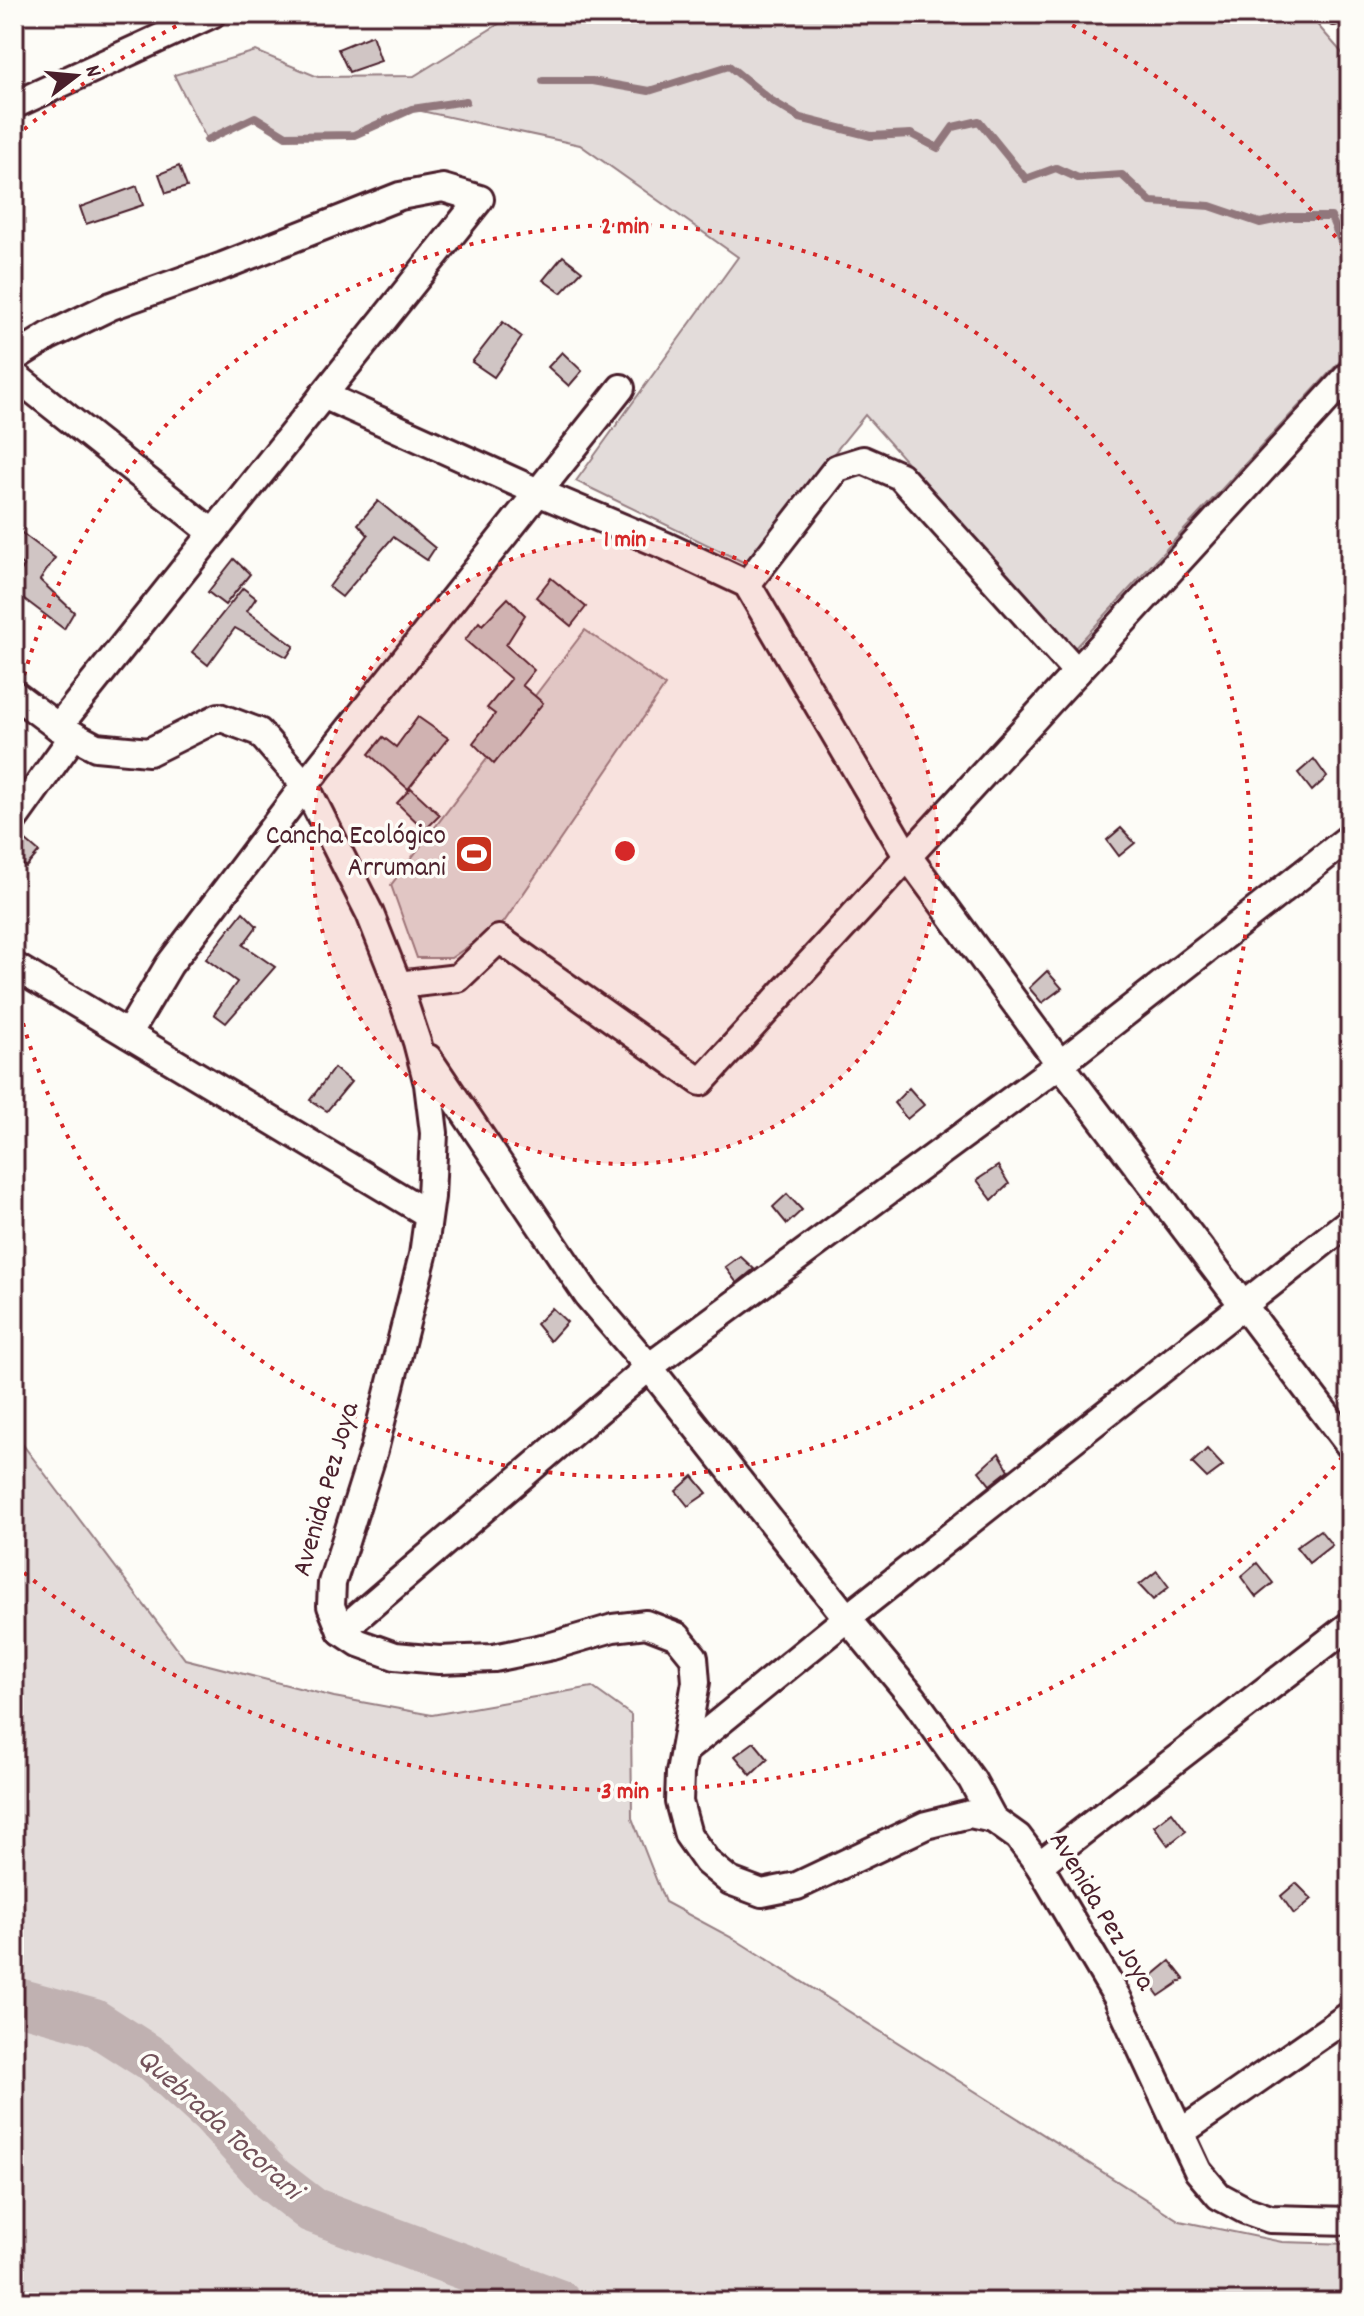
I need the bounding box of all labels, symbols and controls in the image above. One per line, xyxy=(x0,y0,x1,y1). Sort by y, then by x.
north arrow xyxy=(36,36,116,116)
text: N xyxy=(75,62,108,81)
text: 2 min xyxy=(601,211,649,245)
text: 1 min xyxy=(604,524,646,558)
place label: Cancha Ecológico Arrumani xyxy=(266,818,446,890)
sports icon: Cancha Ecológico Arrumani xyxy=(453,833,495,875)
centre of rings xyxy=(611,837,639,865)
street label: Avenida Pez Joya xyxy=(284,1398,372,1582)
text: 3 min xyxy=(601,1776,649,1810)
street label: Avenida Pez Joya xyxy=(1037,1825,1164,2000)
water label: Quebrada Tocorani xyxy=(126,2040,314,2215)

